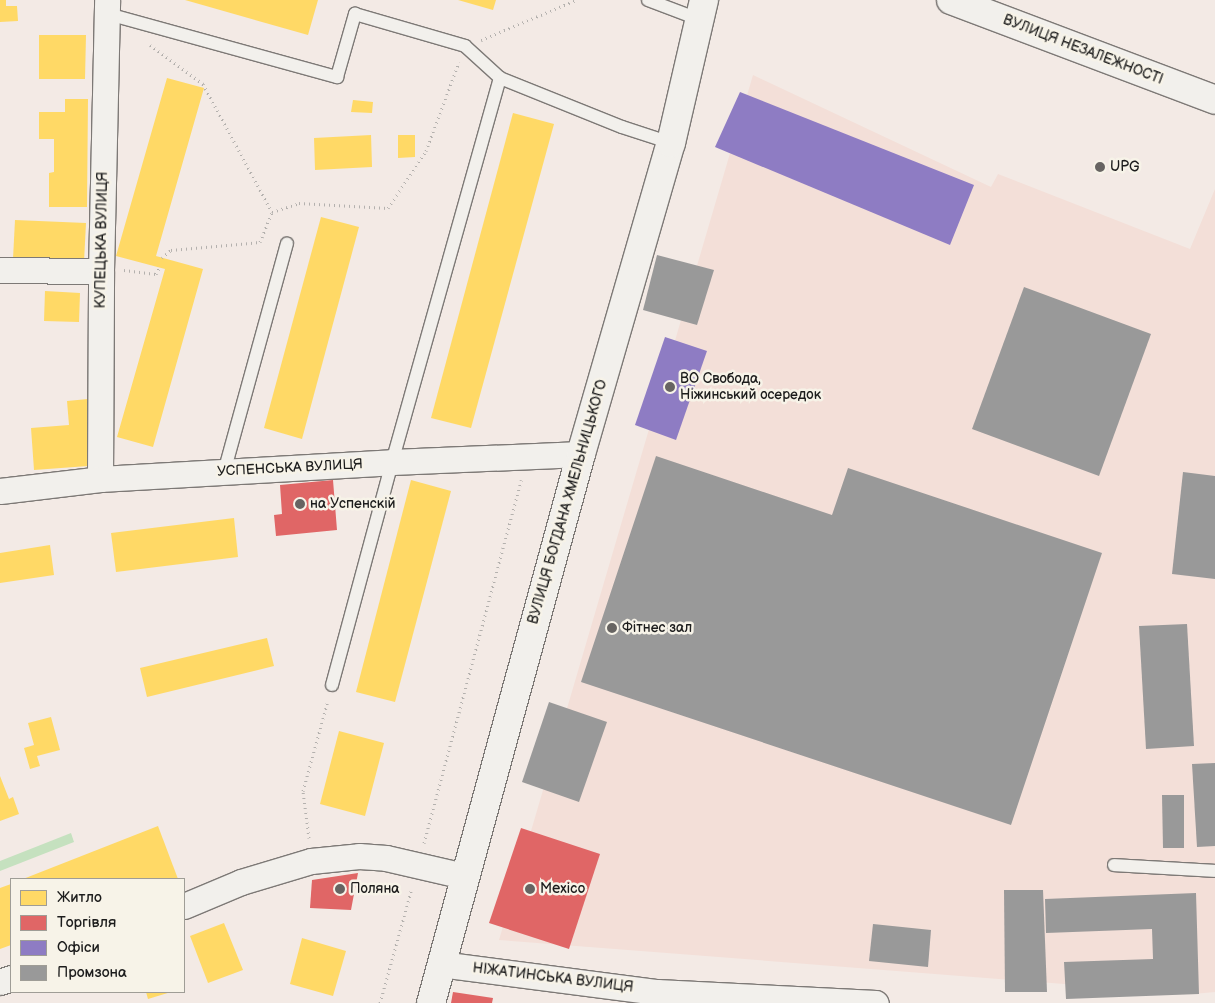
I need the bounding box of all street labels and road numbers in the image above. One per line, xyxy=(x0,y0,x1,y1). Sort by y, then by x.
street label: ВУЛИЦЯ НЕЗАЛЕЖНОСТІ xyxy=(1001,12,1165,88)
street label: КУПЕЦЬКА ВУЛИЦЯ xyxy=(92,171,112,309)
street label: ВУЛИЦЯ БОГДАНА ХМЕЛЬНИЦЬКОГО xyxy=(525,378,611,626)
street label: УСПЕНСЬКА ВУЛИЦЯ xyxy=(217,456,363,480)
street label: НІЖАТИНСЬКА ВУЛИЦЯ xyxy=(472,960,634,996)

